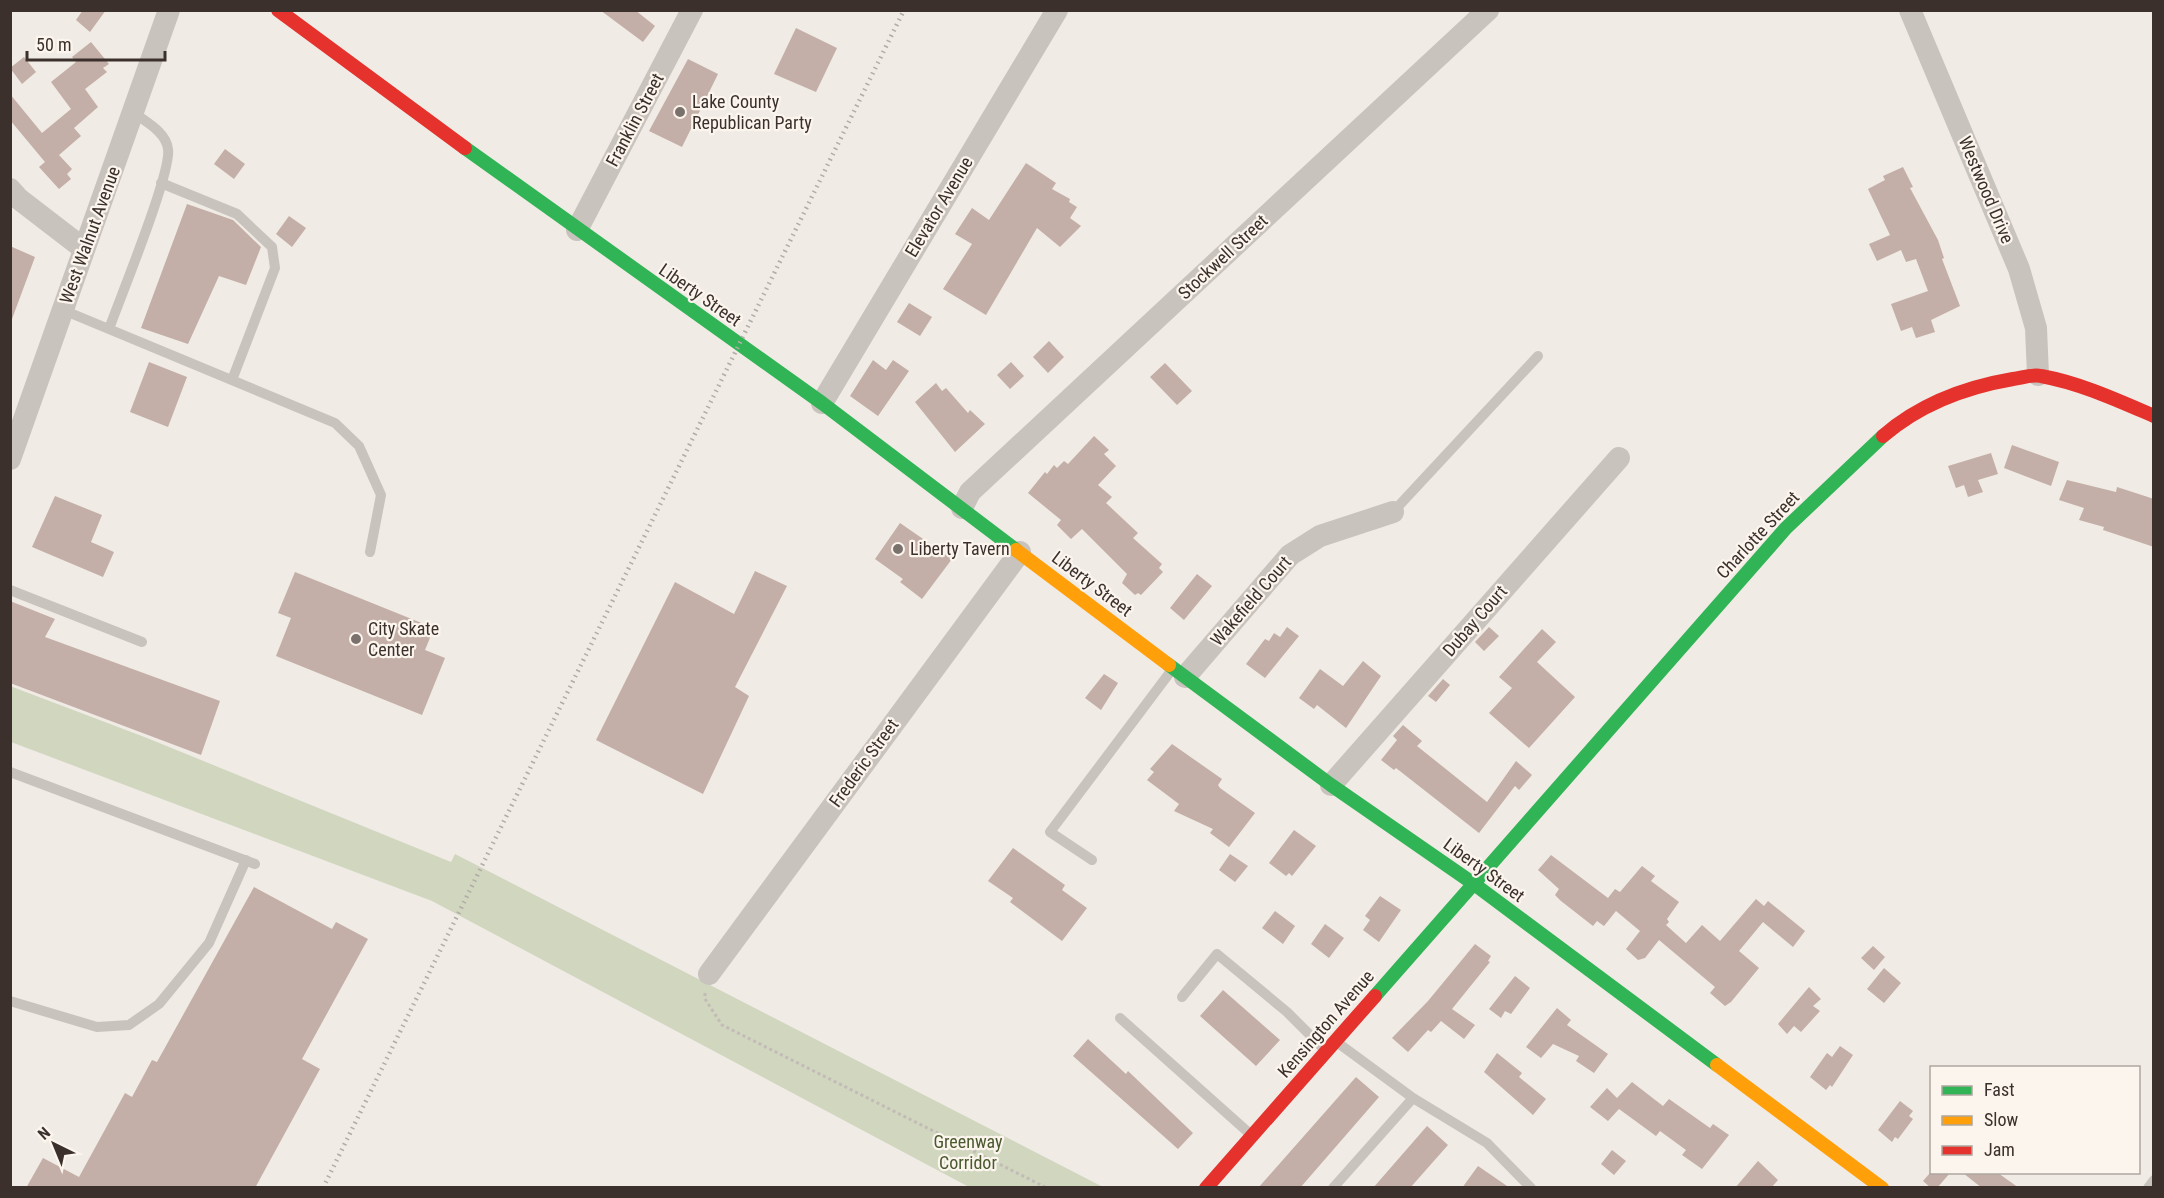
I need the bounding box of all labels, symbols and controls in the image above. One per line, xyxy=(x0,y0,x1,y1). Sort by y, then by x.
scale bar xyxy=(27,24,165,62)
text: 50 m xyxy=(36,34,71,55)
street label: Franklin Street xyxy=(601,70,668,170)
place label: Lake County Republican Party xyxy=(692,91,812,133)
marker: Lake County Republican Party xyxy=(673,105,687,119)
street label: Westwood Drive xyxy=(1954,133,2018,246)
street label: Elevator Avenue xyxy=(900,153,977,261)
street label: West Walnut Avenue xyxy=(55,163,124,306)
street label: Stockwell Street xyxy=(1174,210,1272,303)
street label: Liberty Street xyxy=(655,259,745,330)
street label: Charlotte Street xyxy=(1712,487,1803,583)
place label: Liberty Tavern xyxy=(910,538,1010,559)
marker: Liberty Tavern xyxy=(891,542,905,556)
street label: Liberty Street xyxy=(1048,547,1137,621)
street label: Wakefield Court xyxy=(1206,551,1295,650)
street label: Dubay Court xyxy=(1438,581,1511,660)
place label: City Skate Center xyxy=(368,618,439,660)
marker: City Skate Center xyxy=(349,632,363,646)
street label: Frederic Street xyxy=(825,715,903,811)
street label: Liberty Street xyxy=(1440,833,1529,906)
street label: Kensington Avenue xyxy=(1273,966,1378,1082)
legend xyxy=(1930,1066,2140,1174)
text: Fast xyxy=(1984,1079,2015,1100)
text: Slow xyxy=(1984,1109,2019,1130)
north arrow xyxy=(24,1114,84,1174)
text: N xyxy=(34,1123,54,1144)
park label: Greenway Corridor xyxy=(933,1131,1003,1173)
text: Jam xyxy=(1984,1139,2015,1160)

